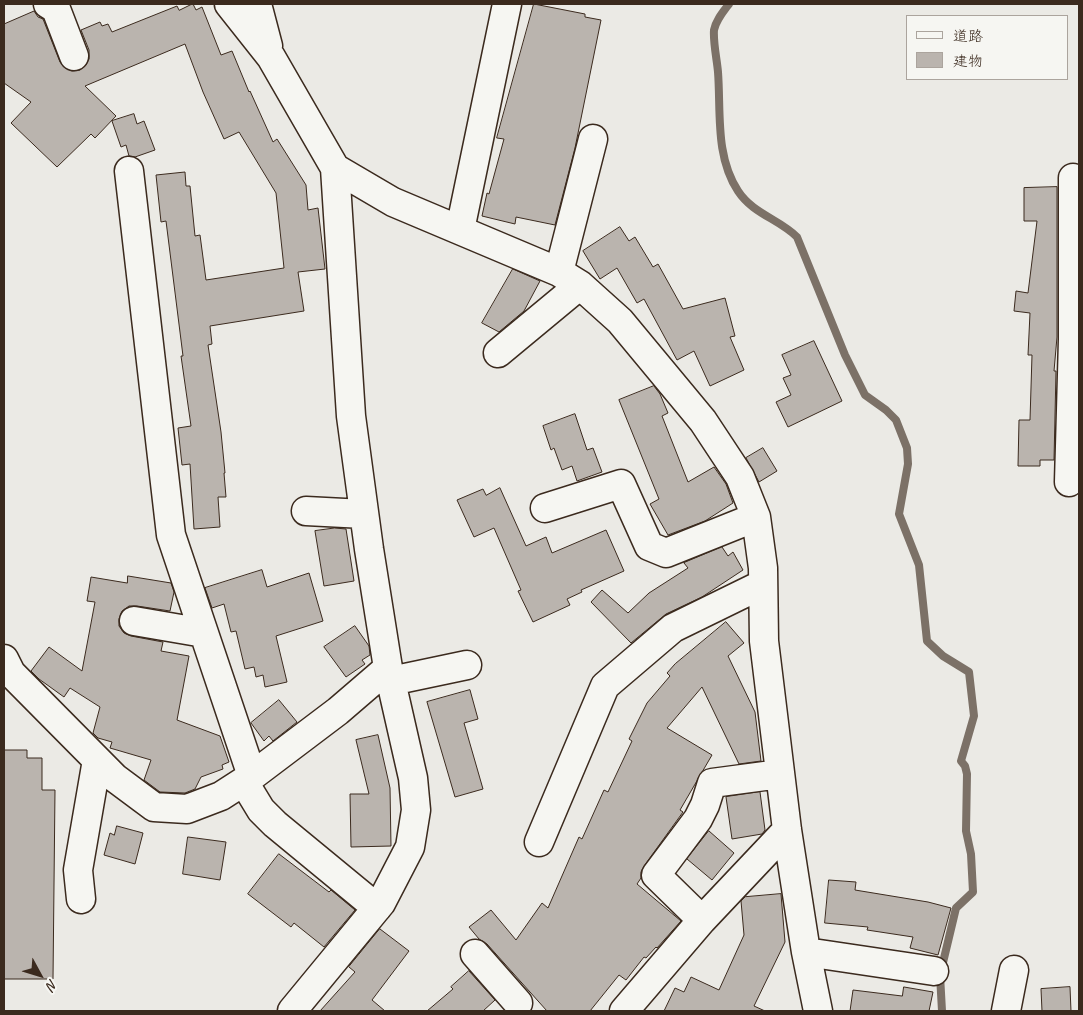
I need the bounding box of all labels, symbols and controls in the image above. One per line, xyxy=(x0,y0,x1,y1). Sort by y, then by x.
legend xyxy=(906,15,1068,80)
text: 道路 xyxy=(953,27,983,46)
text: 建物 xyxy=(953,52,983,71)
north arrow xyxy=(15,950,65,1000)
text: N xyxy=(43,976,61,993)

